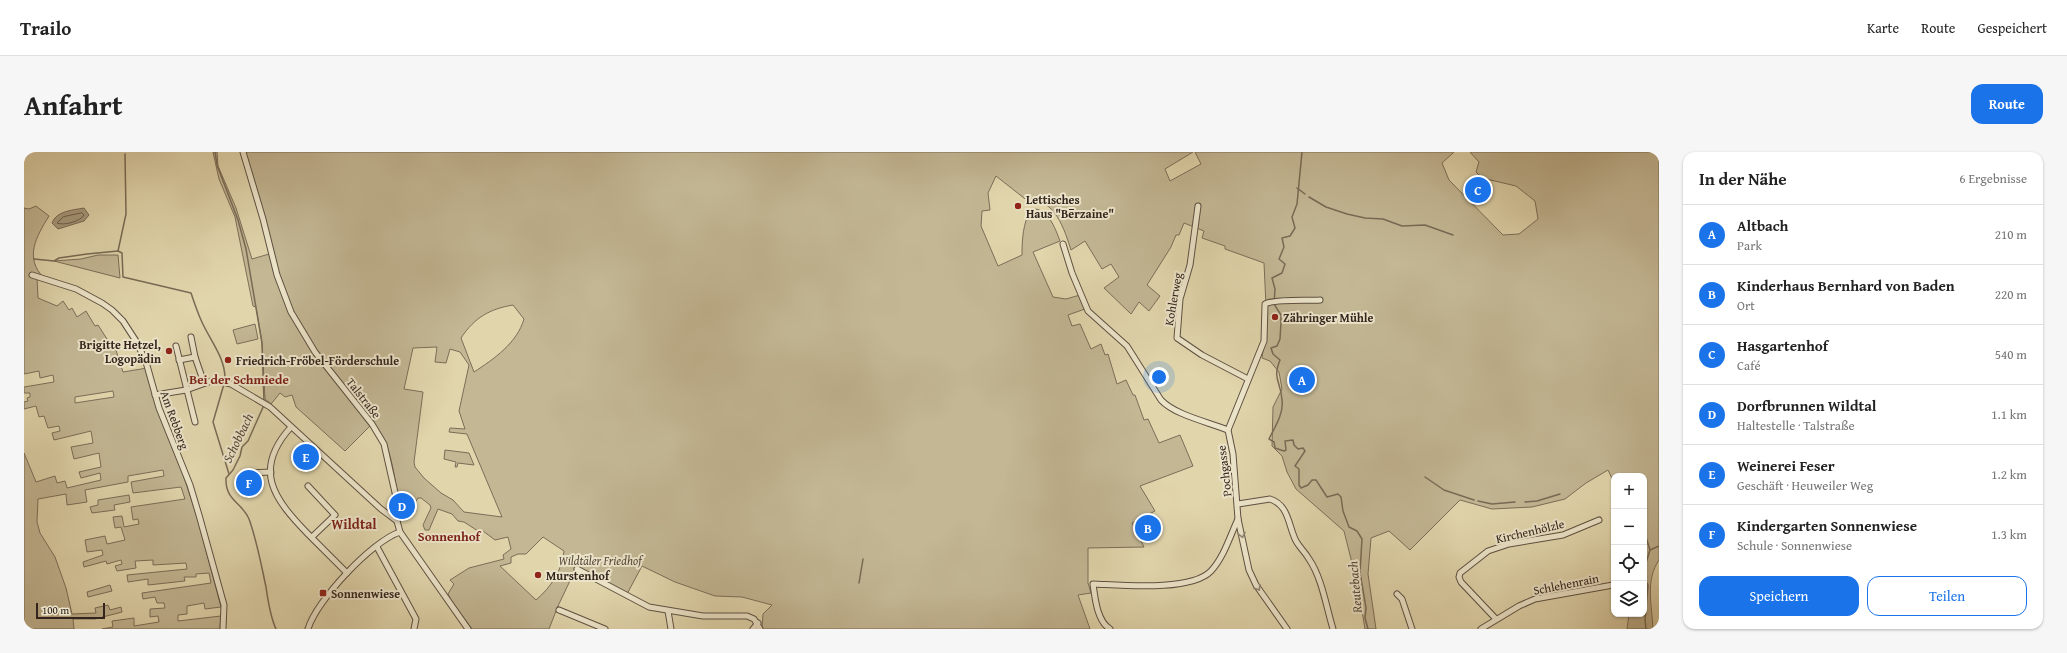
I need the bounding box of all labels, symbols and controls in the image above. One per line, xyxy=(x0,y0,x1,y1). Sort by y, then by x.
text: Trailo xyxy=(20,14,71,42)
text: Karte xyxy=(1867,18,1899,38)
text: Route xyxy=(1921,18,1955,38)
text: Gespeichert xyxy=(1977,18,2047,38)
text: Anfahrt xyxy=(24,84,123,125)
button: Route xyxy=(1971,84,2043,124)
text: In der Nähe xyxy=(1699,166,1787,191)
text: 6 Ergebnisse xyxy=(1959,169,2027,188)
pin: C xyxy=(1465,175,1491,205)
place label: Lettisches Haus "Bērzaine" xyxy=(1026,191,1114,222)
marker: Lettisches Haus "Bērzaine" xyxy=(1013,201,1023,211)
text: Altbach xyxy=(1737,215,1788,236)
text: A xyxy=(1708,225,1716,244)
text: 210 m xyxy=(1995,225,2027,244)
text: Park xyxy=(1737,236,1762,255)
street label: Kohlerweg xyxy=(1160,271,1186,327)
text: Kinderhaus Bernhard von Baden xyxy=(1737,275,1955,296)
text: B xyxy=(1708,285,1716,304)
text: 220 m xyxy=(1995,285,2027,304)
text: Ort xyxy=(1737,296,1755,315)
place label: Zähringer Mühle xyxy=(1283,309,1374,326)
marker: Zähringer Mühle xyxy=(1270,312,1280,322)
text: Hasgartenhof xyxy=(1737,335,1828,356)
place label: Brigitte Hetzel, Logopädin xyxy=(79,336,161,367)
text: C xyxy=(1708,345,1716,364)
text: 540 m xyxy=(1995,345,2027,364)
marker: Brigitte Hetzel, Logopädin xyxy=(164,346,174,356)
place label: Friedrich-Fröbel-Förderschule xyxy=(236,352,399,369)
marker: Friedrich-Fröbel-Förderschule xyxy=(223,355,233,365)
text: Café xyxy=(1737,356,1760,375)
pin: A xyxy=(1289,365,1315,395)
your location xyxy=(1149,367,1169,387)
district label: Bei der Schmiede xyxy=(189,370,289,389)
street label: Talstraße xyxy=(343,374,386,422)
street label: Am Rebberg xyxy=(157,388,193,452)
text: Dorfbrunnen Wildtal xyxy=(1737,395,1877,416)
text: D xyxy=(1708,405,1716,424)
text: 1.1 km xyxy=(1991,405,2027,424)
water label: Schobbach xyxy=(218,410,258,466)
text: Haltestelle · Talstraße xyxy=(1737,416,1855,435)
pin: E xyxy=(293,442,319,472)
street label: Pochgasse xyxy=(1212,444,1236,497)
text: Weinerei Feser xyxy=(1737,455,1835,476)
text: E xyxy=(1709,465,1715,484)
text: 1.2 km xyxy=(1991,465,2027,484)
pin: F xyxy=(236,468,262,498)
map controls xyxy=(1611,473,1647,617)
button: + xyxy=(1611,473,1647,509)
text: Geschäft · Heuweiler Weg xyxy=(1737,476,1873,495)
pin: D xyxy=(389,491,415,521)
button: − xyxy=(1611,509,1647,545)
pin: B xyxy=(1135,513,1161,543)
district label: Wildtal xyxy=(331,514,377,534)
street label: Kirchenhölzle xyxy=(1494,515,1566,547)
text: Kindergarten Sonnenwiese xyxy=(1737,515,1917,536)
text: F xyxy=(1709,525,1715,544)
text: 1.3 km xyxy=(1991,525,2027,544)
district label: Sonnenhof xyxy=(418,527,482,546)
one-way arrow xyxy=(1237,532,1245,539)
text: Schule · Sonnenwiese xyxy=(1737,536,1852,555)
button: locate xyxy=(1611,545,1647,581)
park label: Wildtäler Friedhof xyxy=(558,552,644,569)
water label: Reutebach xyxy=(1343,560,1367,615)
place label: Murstenhof xyxy=(546,567,611,584)
street label: Schlehenrain xyxy=(1532,569,1600,599)
marker: Murstenhof xyxy=(533,570,543,580)
button: Speichern xyxy=(1699,576,1859,616)
button: Teilen xyxy=(1867,576,2027,616)
button: layers xyxy=(1611,581,1647,617)
one-way arrow xyxy=(1254,584,1261,591)
place label: Sonnenwiese xyxy=(331,585,400,602)
marker: Sonnenwiese xyxy=(318,588,328,598)
scale bar xyxy=(36,601,105,620)
text: 100 m xyxy=(42,602,69,618)

